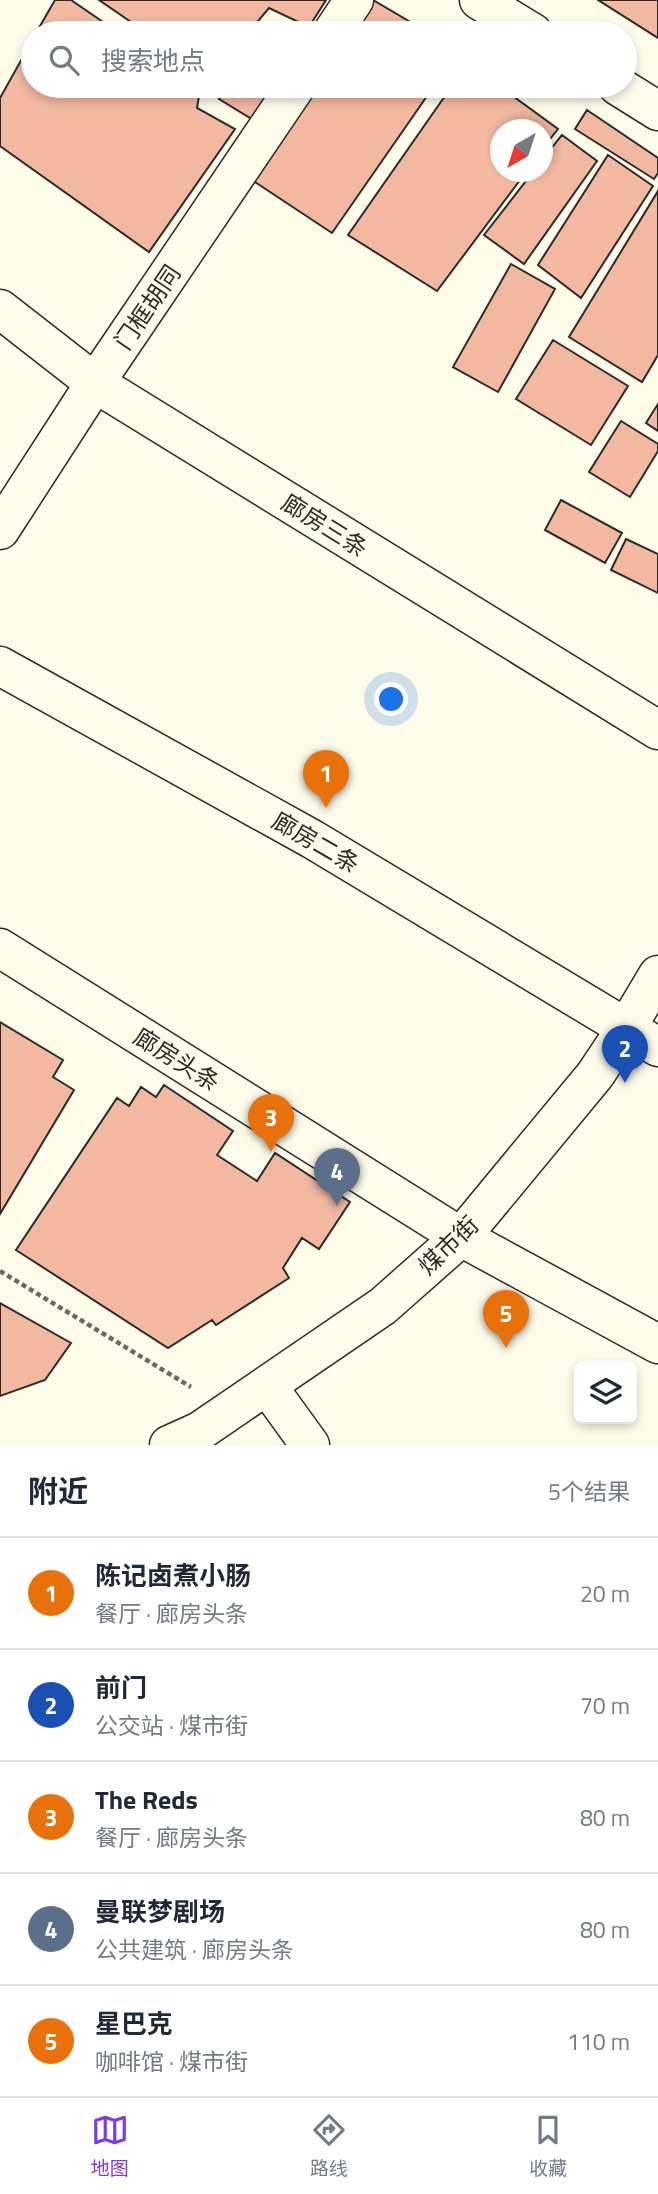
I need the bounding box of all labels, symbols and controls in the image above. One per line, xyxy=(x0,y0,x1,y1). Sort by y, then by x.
search box xyxy=(21,21,637,98)
icon: search xyxy=(45,41,83,79)
text: 搜索地点 xyxy=(101,41,205,80)
north arrow xyxy=(490,119,553,182)
street label: 门框胡同 xyxy=(105,257,189,357)
street label: 廊房三条 xyxy=(275,484,375,566)
your location xyxy=(374,682,408,716)
pin: 1 xyxy=(303,750,349,808)
street label: 廊房二条 xyxy=(265,802,367,882)
street label: 廊房头条 xyxy=(127,1018,227,1100)
pin: 2 xyxy=(602,1025,648,1083)
pin: 3 xyxy=(248,1094,294,1152)
pin: 4 xyxy=(314,1148,360,1206)
street label: 煤市街 xyxy=(410,1207,486,1283)
pin: 5 xyxy=(483,1290,529,1348)
map controls xyxy=(574,1361,637,1424)
button: layers xyxy=(574,1361,637,1424)
text: 附近 xyxy=(28,1468,88,1514)
text: 5个结果 xyxy=(548,1474,630,1509)
text: 陈记卤煮小肠 xyxy=(95,1556,251,1595)
text: 1 xyxy=(45,1576,57,1611)
text: 20 m xyxy=(580,1576,630,1611)
text: 餐厅 · 廊房头条 xyxy=(95,1596,248,1631)
text: 前门 xyxy=(95,1668,147,1707)
text: 2 xyxy=(45,1688,57,1723)
text: 70 m xyxy=(580,1688,630,1723)
text: 公交站 · 煤市街 xyxy=(95,1708,248,1743)
text: The Reds xyxy=(95,1780,198,1819)
text: 3 xyxy=(45,1800,57,1835)
text: 80 m xyxy=(580,1800,630,1835)
text: 餐厅 · 廊房头条 xyxy=(95,1820,248,1855)
text: 曼联梦剧场 xyxy=(95,1892,225,1931)
text: 4 xyxy=(45,1912,57,1947)
text: 80 m xyxy=(580,1912,630,1947)
text: 公共建筑 · 廊房头条 xyxy=(95,1932,294,1967)
text: 星巴克 xyxy=(95,2004,173,2043)
text: 5 xyxy=(45,2024,57,2059)
text: 110 m xyxy=(567,2024,630,2059)
text: 咖啡馆 · 煤市街 xyxy=(95,2044,248,2079)
tab: 地图 xyxy=(91,2111,129,2182)
tab: 路线 xyxy=(310,2111,348,2182)
tab: 收藏 xyxy=(529,2111,567,2182)

